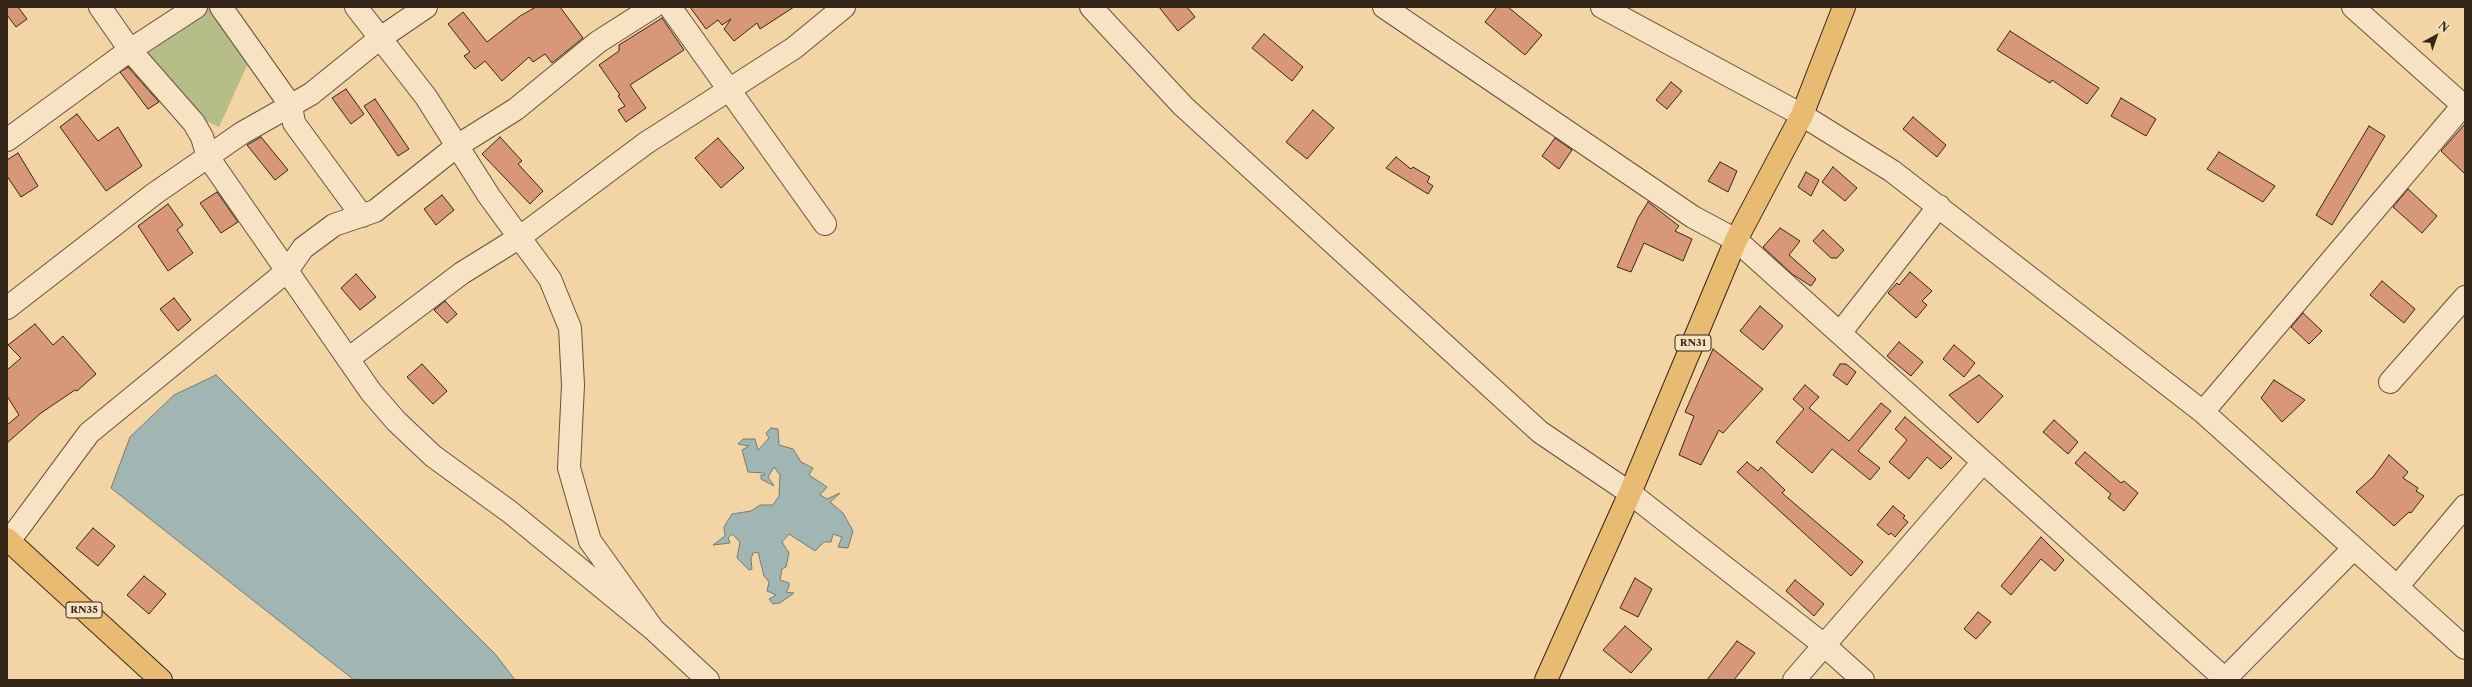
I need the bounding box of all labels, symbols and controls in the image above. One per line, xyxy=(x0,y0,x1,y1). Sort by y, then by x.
north arrow xyxy=(2416,16,2456,56)
text: N xyxy=(2436,18,2452,35)
road number: RN31 xyxy=(1675,335,1711,351)
road number: RN35 xyxy=(66,602,102,618)

